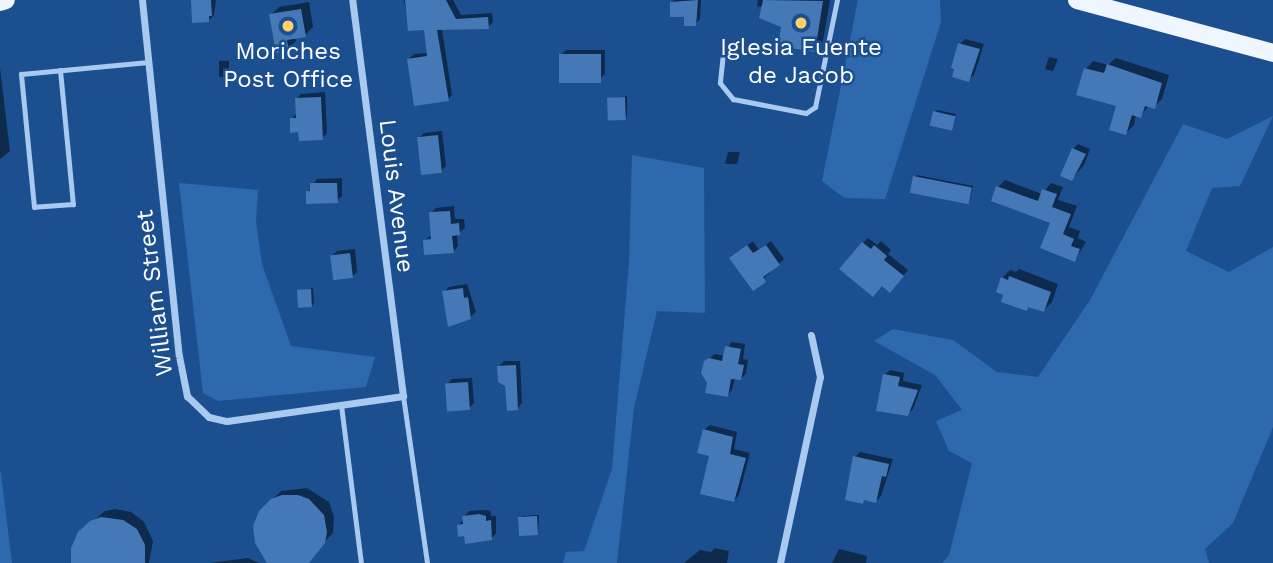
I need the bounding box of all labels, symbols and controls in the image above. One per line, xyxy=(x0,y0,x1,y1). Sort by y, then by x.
marker: Iglesia Fuente de Jacob xyxy=(793,15,809,31)
marker: Moriches Post Office xyxy=(280,18,296,34)
place label: Iglesia Fuente de Jacob xyxy=(720,34,882,90)
place label: Moriches Post Office xyxy=(223,38,353,94)
street label: Louis Avenue xyxy=(372,117,420,275)
street label: William Street xyxy=(131,208,179,378)

